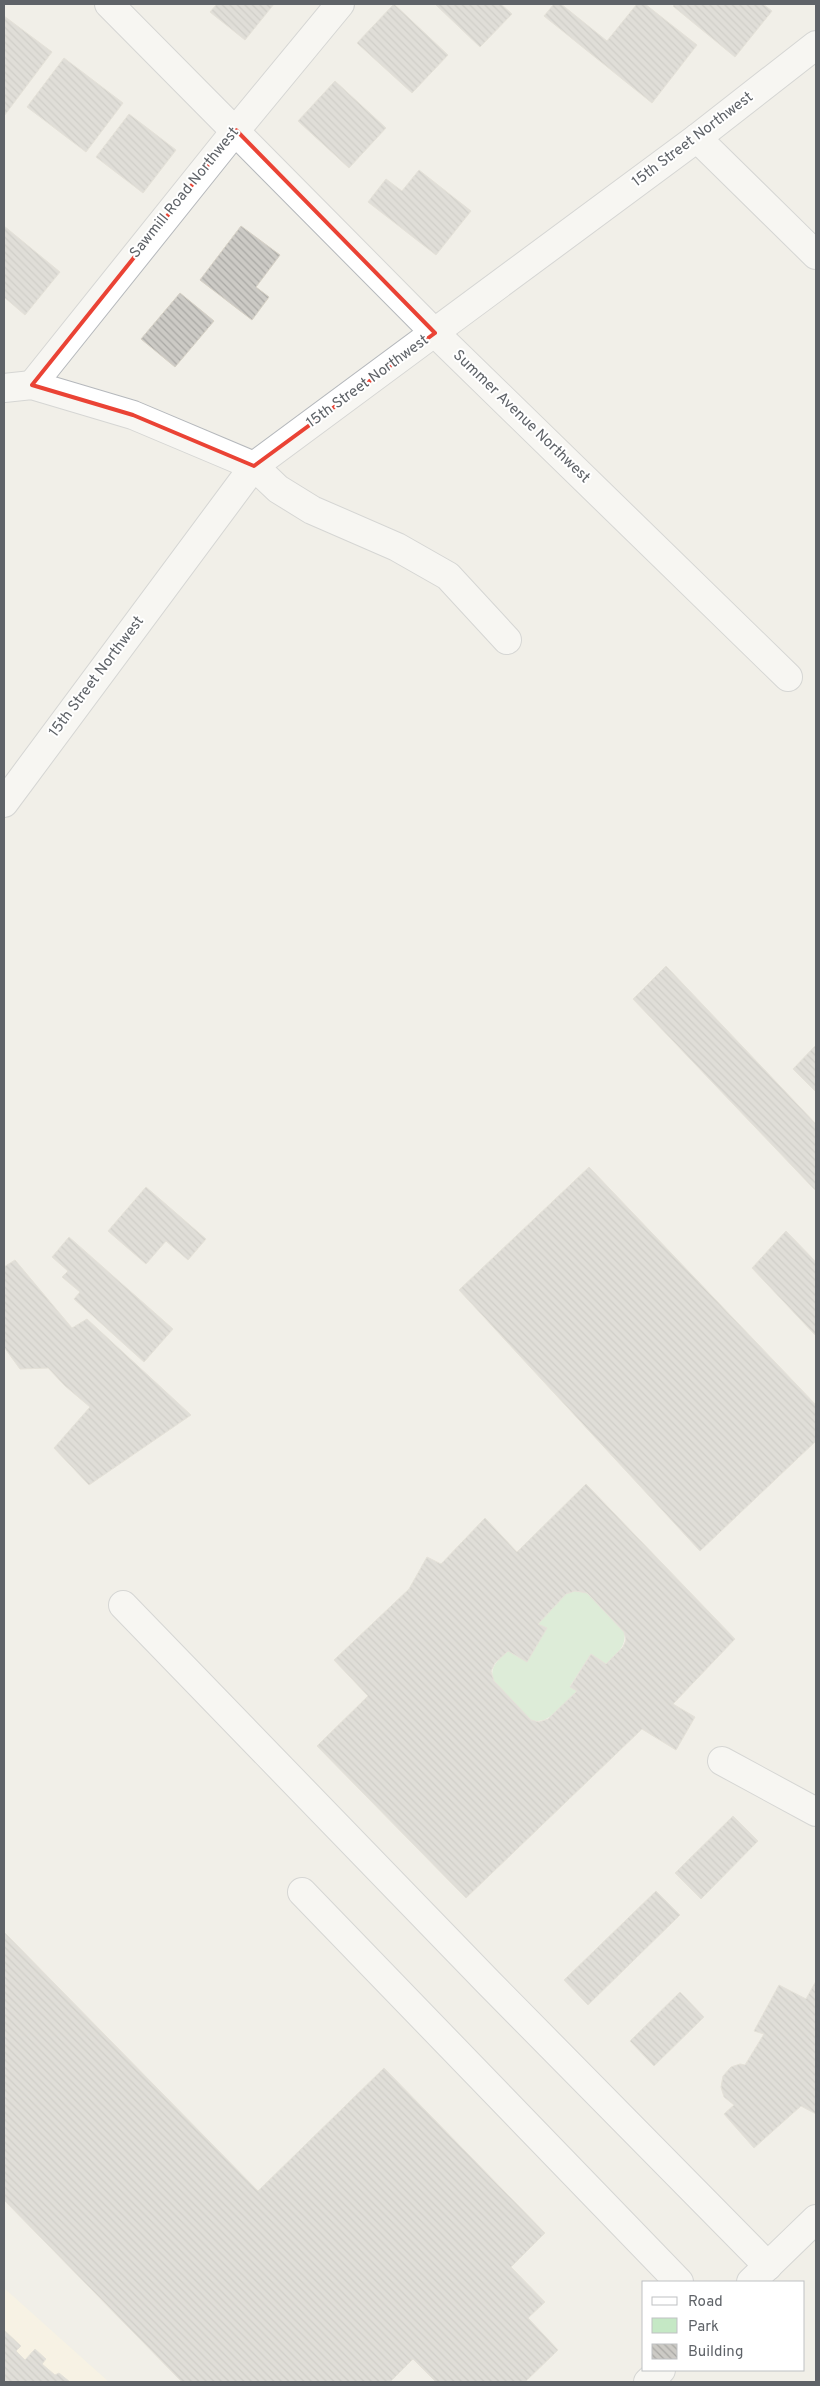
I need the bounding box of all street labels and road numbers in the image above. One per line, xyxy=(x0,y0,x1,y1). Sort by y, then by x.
street label: 15th Street Northwest xyxy=(629,88,757,192)
street label: Sawmill Road Northwest xyxy=(126,124,244,262)
street label: 15th Street Northwest xyxy=(303,331,433,433)
street label: Summer Avenue Northwest xyxy=(448,346,594,488)
street label: 15th Street Northwest xyxy=(45,613,149,741)

